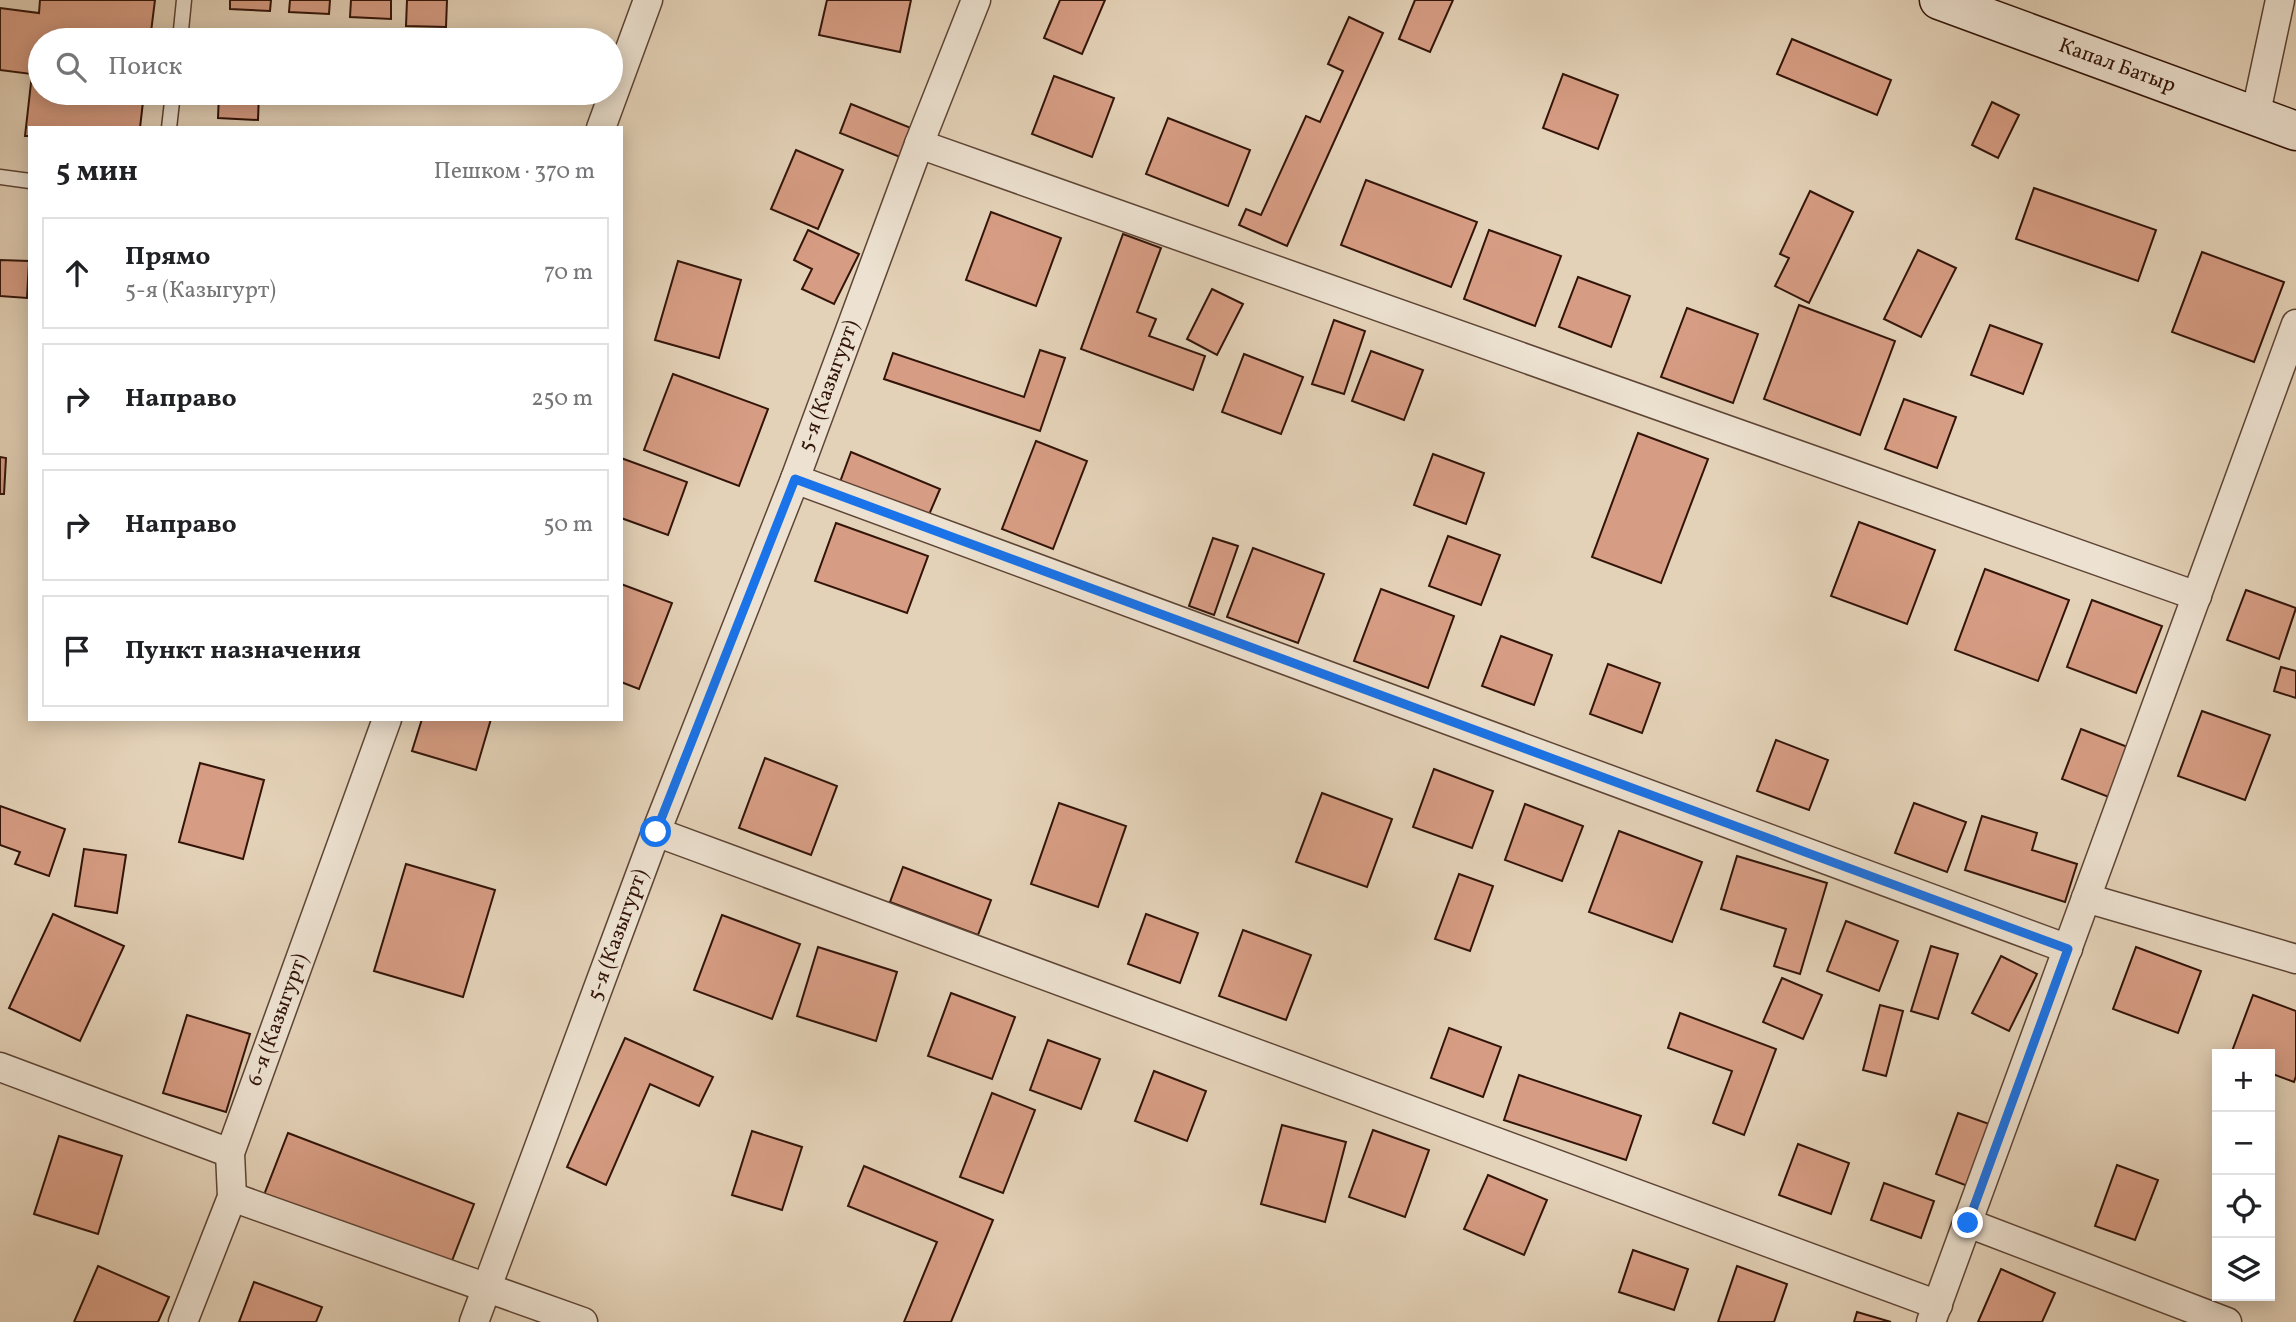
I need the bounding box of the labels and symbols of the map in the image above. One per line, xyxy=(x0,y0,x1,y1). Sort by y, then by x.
street label: Капал Батыр xyxy=(2054,31,2180,101)
street label: 5-я (Казыгурт) xyxy=(792,316,866,456)
route start xyxy=(640,816,671,847)
street label: 5-я (Казыгурт) xyxy=(581,865,655,1005)
street label: 6-я (Казыгурт) xyxy=(241,950,315,1090)
route end xyxy=(1952,1207,1983,1238)

